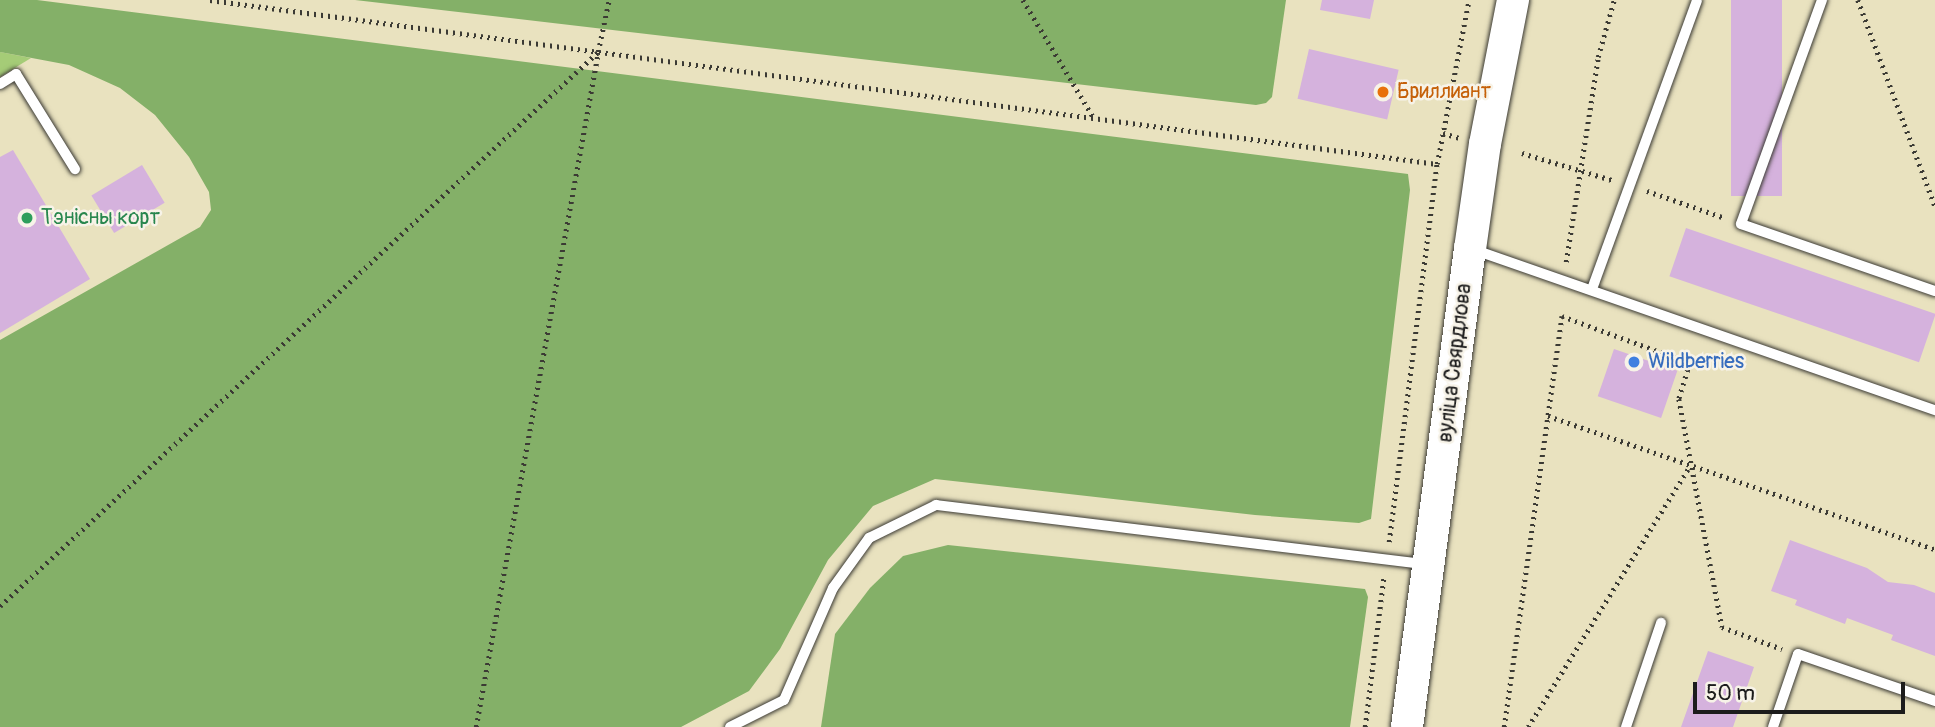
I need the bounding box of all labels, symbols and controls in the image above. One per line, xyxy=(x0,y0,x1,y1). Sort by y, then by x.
place label: Бриллиант xyxy=(1397,79,1491,105)
marker: Бриллиант xyxy=(1375,84,1391,100)
place label: Тэнісны корт xyxy=(41,205,160,231)
marker: Тэнісны корт xyxy=(19,210,35,226)
street label: вуліца Свярдлова xyxy=(1433,282,1477,444)
place label: Wildberries xyxy=(1648,349,1744,375)
marker: Wildberries xyxy=(1626,354,1642,370)
scale bar xyxy=(1697,668,1909,712)
text: 50 m xyxy=(1706,680,1755,707)

